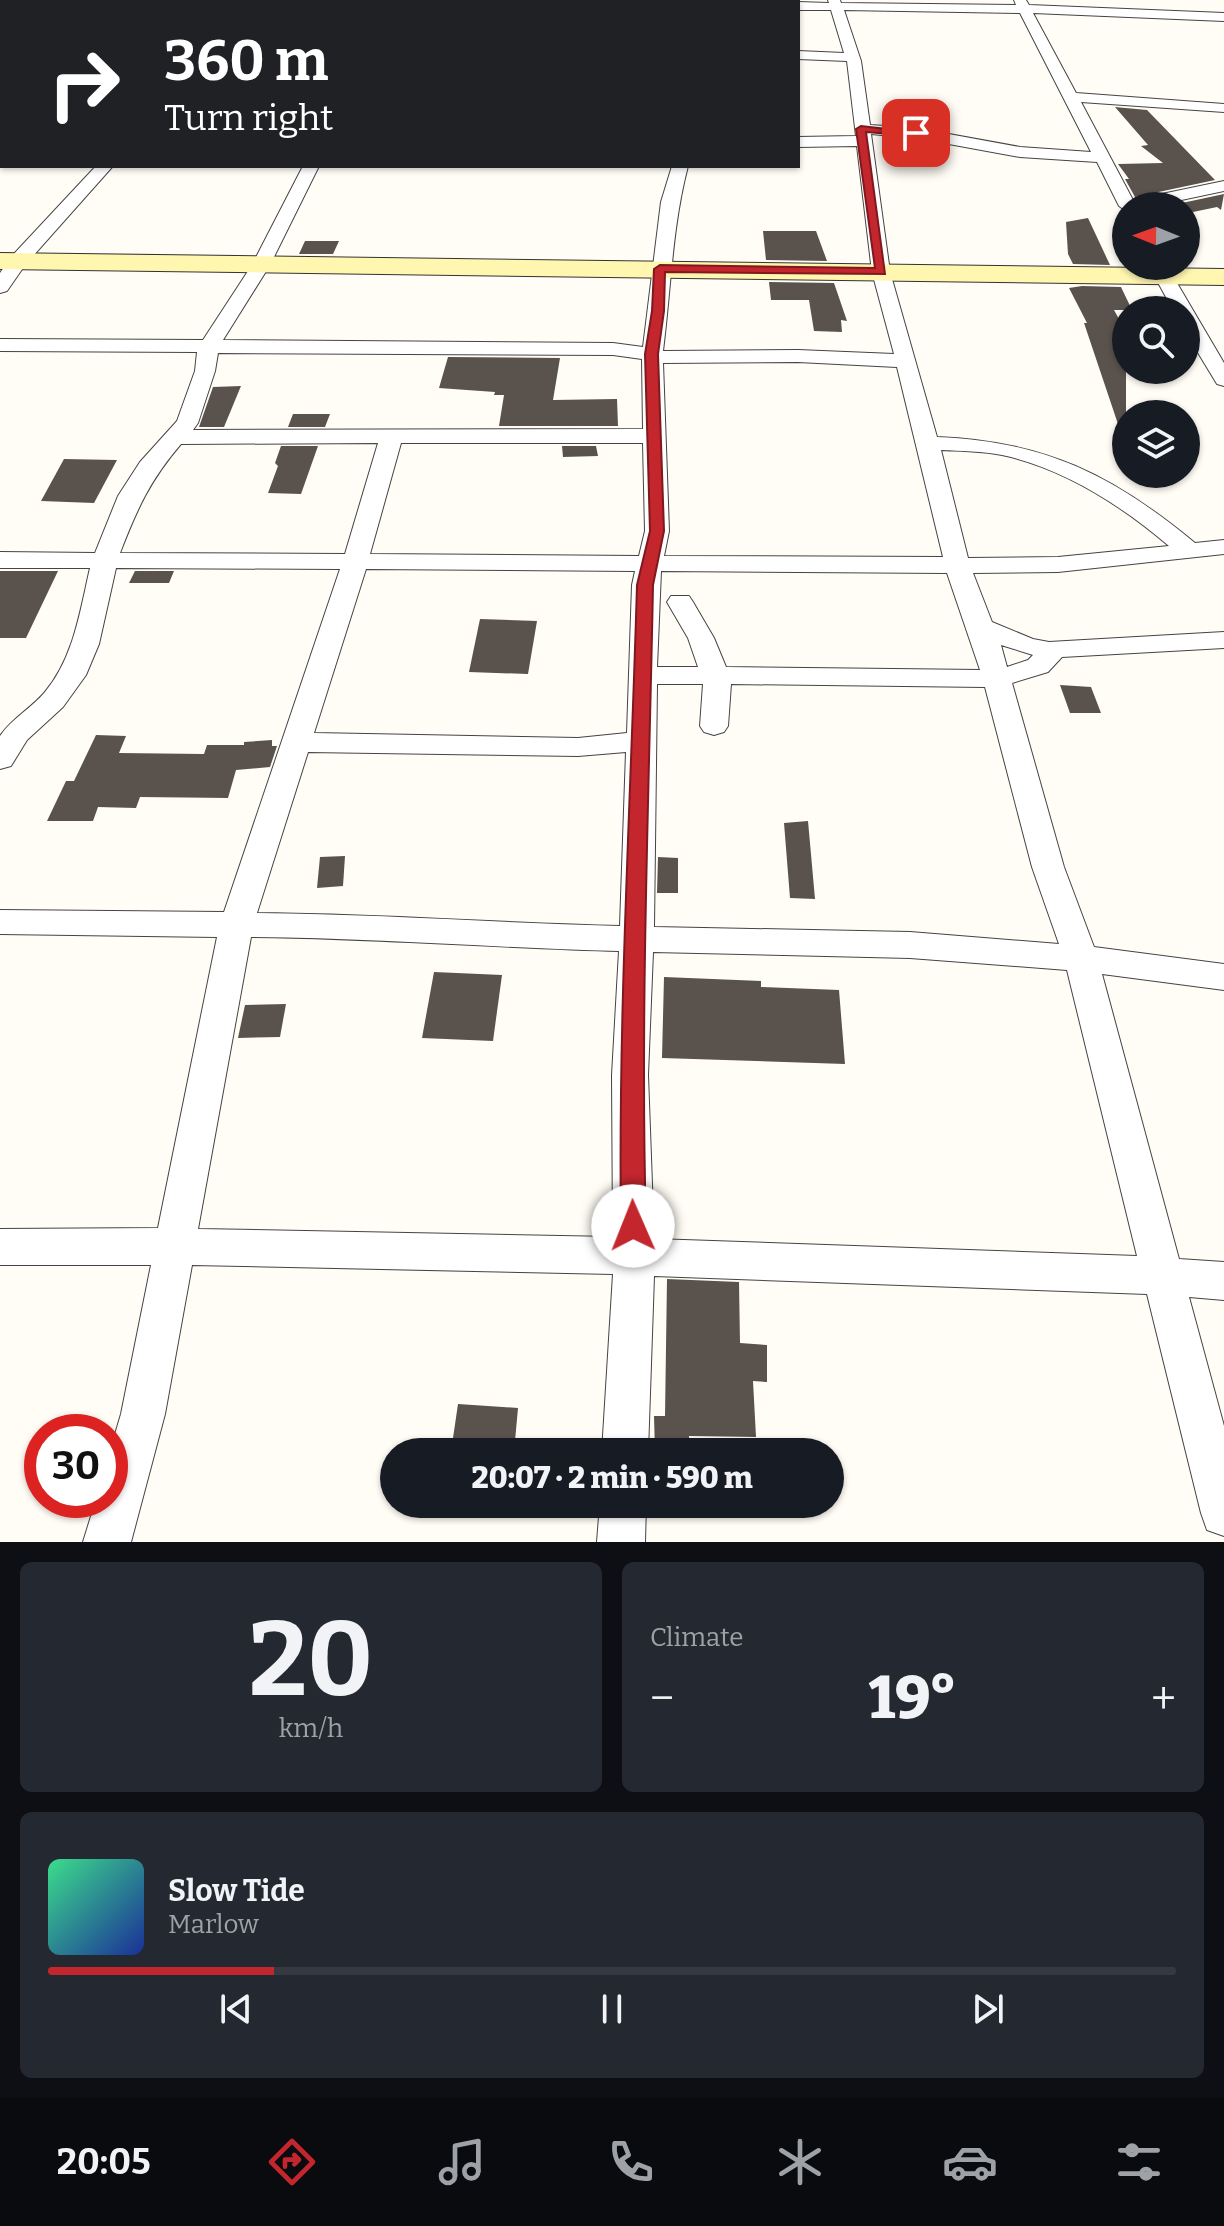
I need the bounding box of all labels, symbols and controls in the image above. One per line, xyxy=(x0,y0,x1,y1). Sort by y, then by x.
text: 360 m xyxy=(164,28,328,95)
icon: right xyxy=(32,32,136,136)
text: Turn right xyxy=(164,96,333,140)
pin xyxy=(882,99,950,167)
icon: arrive xyxy=(894,111,938,155)
north arrow xyxy=(1112,192,1200,280)
map controls xyxy=(1112,192,1200,488)
button: search xyxy=(1112,296,1200,384)
button: layers xyxy=(1112,400,1200,488)
position arrow xyxy=(591,1184,675,1268)
speed limit sign: 30 xyxy=(24,1414,128,1518)
text: 20:07 · 2 min · 590 m xyxy=(472,1460,752,1496)
text: 20 xyxy=(249,1598,373,1723)
text: Climate xyxy=(650,1622,744,1653)
text: 19° xyxy=(868,1662,957,1734)
text: − xyxy=(650,1672,674,1725)
text: + xyxy=(1151,1672,1176,1725)
text: km/h xyxy=(279,1713,343,1744)
text: Slow Tide xyxy=(168,1873,305,1909)
text: Marlow xyxy=(168,1909,259,1940)
icon: previous xyxy=(214,1987,258,2031)
icon: pause xyxy=(590,1987,634,2031)
icon: next xyxy=(966,1987,1010,2031)
icon: directions xyxy=(264,2134,320,2190)
icon: music xyxy=(434,2134,490,2190)
icon: phone xyxy=(603,2134,659,2190)
icon: climate xyxy=(772,2134,828,2190)
icon: car xyxy=(942,2134,998,2190)
icon: filters xyxy=(1111,2134,1167,2190)
text: 20:05 xyxy=(57,2140,151,2184)

